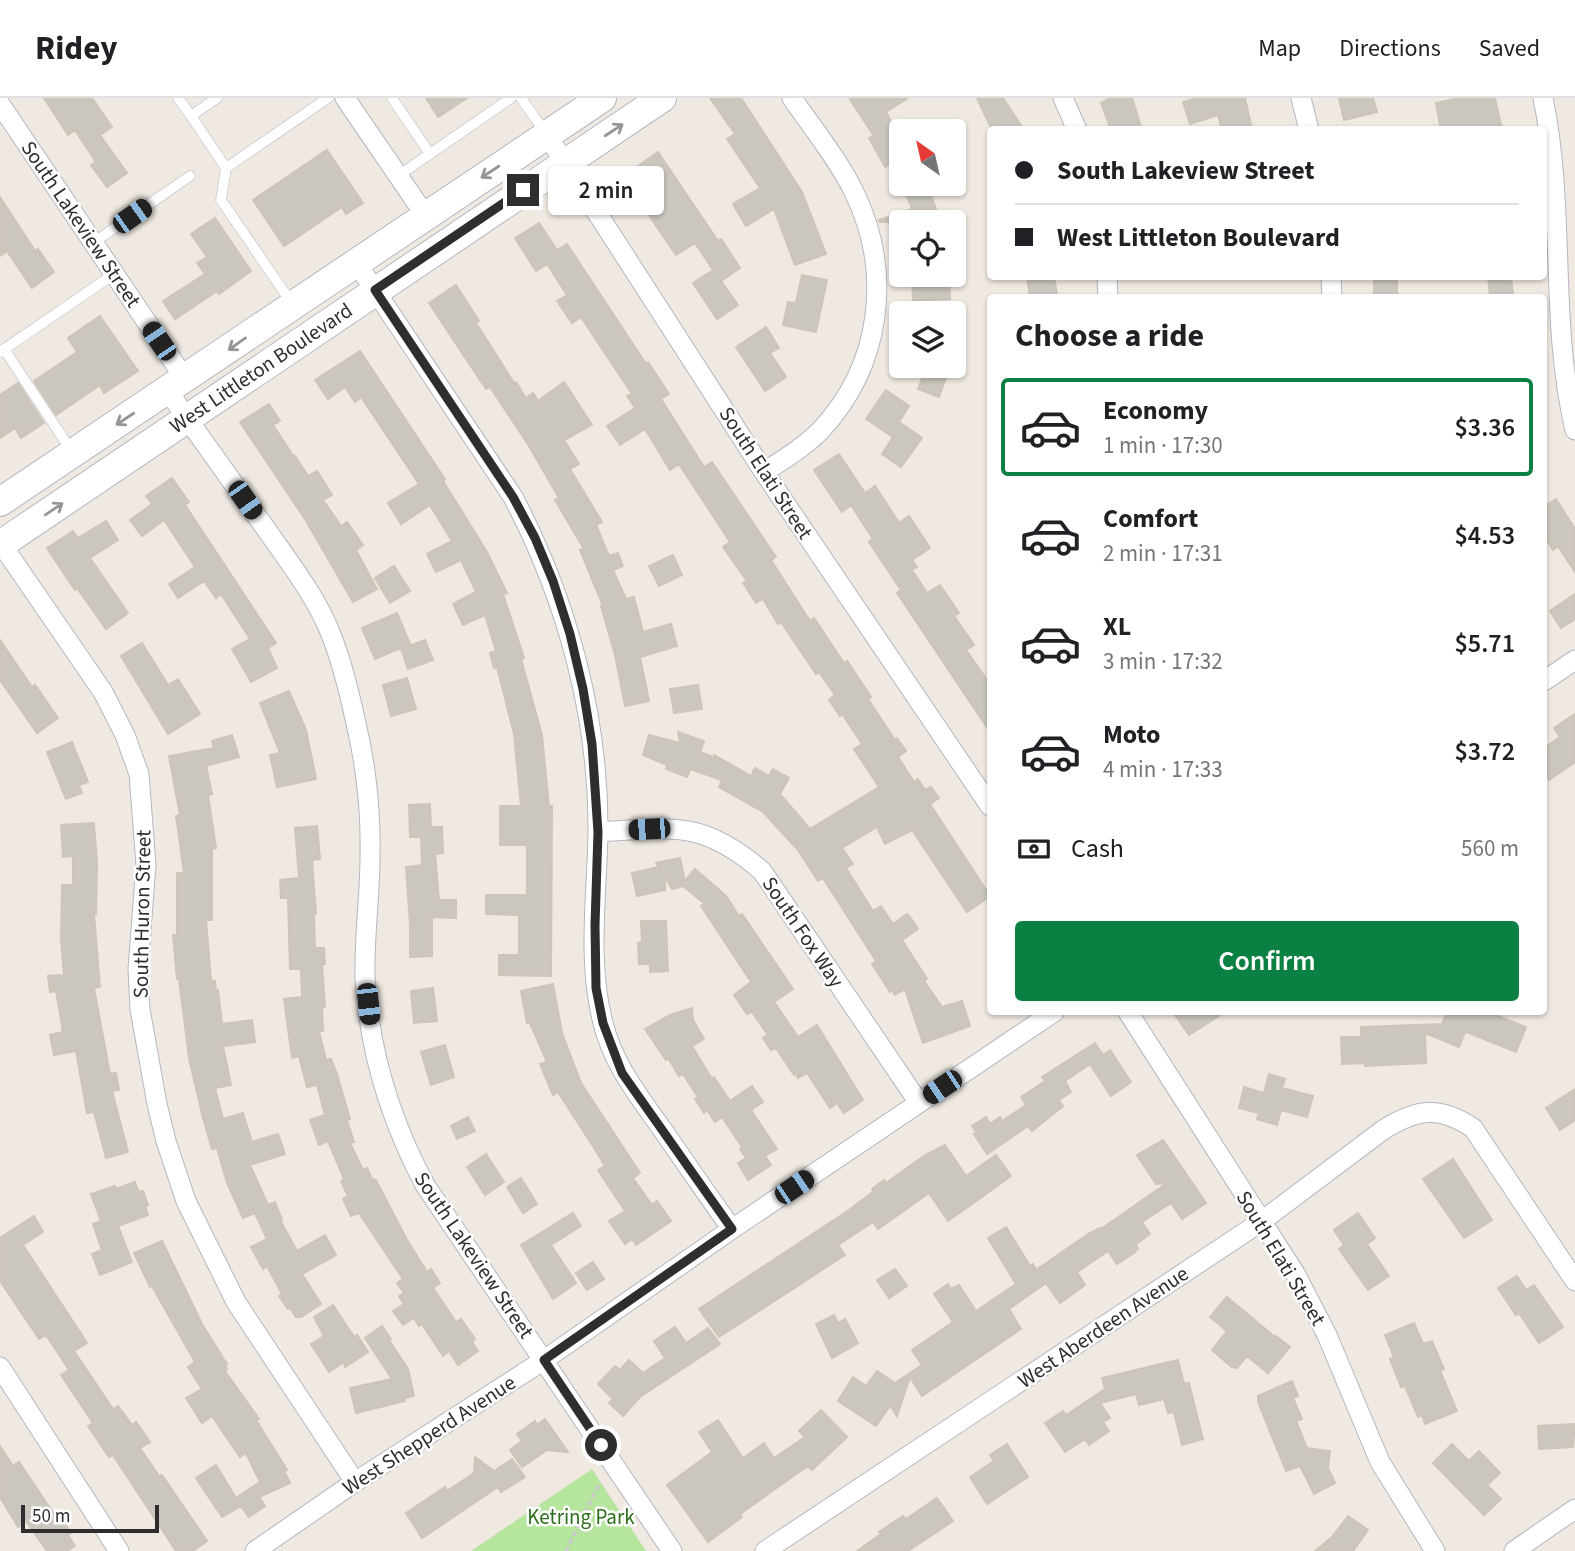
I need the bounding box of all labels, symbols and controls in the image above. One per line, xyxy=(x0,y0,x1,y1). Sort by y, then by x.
text: Ridey xyxy=(35,25,117,72)
text: Map xyxy=(1258,31,1301,66)
text: Directions xyxy=(1339,31,1441,66)
text: Saved xyxy=(1479,31,1540,66)
north arrow xyxy=(889,119,966,196)
map controls xyxy=(889,119,966,378)
one-way arrow xyxy=(603,123,623,137)
street label: South Lakeview Street xyxy=(14,135,148,313)
text: South Lakeview Street xyxy=(1057,152,1315,189)
one-way arrow xyxy=(481,165,500,180)
callout: 2 min xyxy=(548,166,663,214)
route end xyxy=(507,174,539,206)
text: 2 min xyxy=(579,174,633,207)
car xyxy=(109,195,156,237)
button: locate xyxy=(889,210,966,287)
text: West Littleton Boulevard xyxy=(1057,219,1340,256)
street label: West Littleton Boulevard xyxy=(164,295,358,441)
button: layers xyxy=(889,301,966,378)
text: Choose a ride xyxy=(1015,313,1204,359)
car xyxy=(139,318,180,364)
one-way arrow xyxy=(228,336,247,351)
text: Economy xyxy=(1103,392,1208,429)
icon: car xyxy=(1019,396,1082,459)
street label: South Elati Street xyxy=(712,401,820,545)
text: $3.36 xyxy=(1454,409,1515,446)
one-way arrow xyxy=(116,412,135,426)
text: 1 min · 17:30 xyxy=(1103,429,1223,462)
car xyxy=(225,477,266,523)
text: Comfort xyxy=(1103,500,1198,537)
one-way arrow xyxy=(44,502,63,516)
icon: car xyxy=(1019,504,1082,567)
text: $4.53 xyxy=(1454,517,1515,554)
text: 2 min · 17:31 xyxy=(1103,537,1223,570)
text: XL xyxy=(1103,608,1131,645)
icon: car xyxy=(1019,612,1082,675)
text: $5.71 xyxy=(1454,625,1515,662)
text: 3 min · 17:32 xyxy=(1103,645,1223,678)
text: Moto xyxy=(1103,716,1160,753)
icon: car xyxy=(1019,720,1082,783)
text: $3.72 xyxy=(1454,733,1515,770)
text: 4 min · 17:33 xyxy=(1103,753,1223,786)
car xyxy=(628,817,671,841)
street label: South Huron Street xyxy=(126,829,158,999)
icon: cash xyxy=(1015,830,1053,868)
text: Cash xyxy=(1071,830,1124,867)
text: 560 m xyxy=(1461,832,1519,865)
street label: South Fox Way xyxy=(755,871,851,994)
button: Confirm xyxy=(1015,921,1519,1001)
car xyxy=(356,982,381,1026)
car xyxy=(919,1067,966,1107)
street label: South Lakeview Street xyxy=(407,1166,541,1344)
car xyxy=(771,1167,818,1207)
street label: South Elati Street xyxy=(1229,1185,1333,1331)
street label: West Aberdeen Avenue xyxy=(1012,1259,1194,1395)
street label: West Shepperd Avenue xyxy=(337,1368,521,1502)
route start xyxy=(585,1429,617,1461)
scale bar xyxy=(21,1502,159,1534)
park label: Ketring Park xyxy=(527,1502,635,1532)
text: 50 m xyxy=(32,1503,70,1530)

